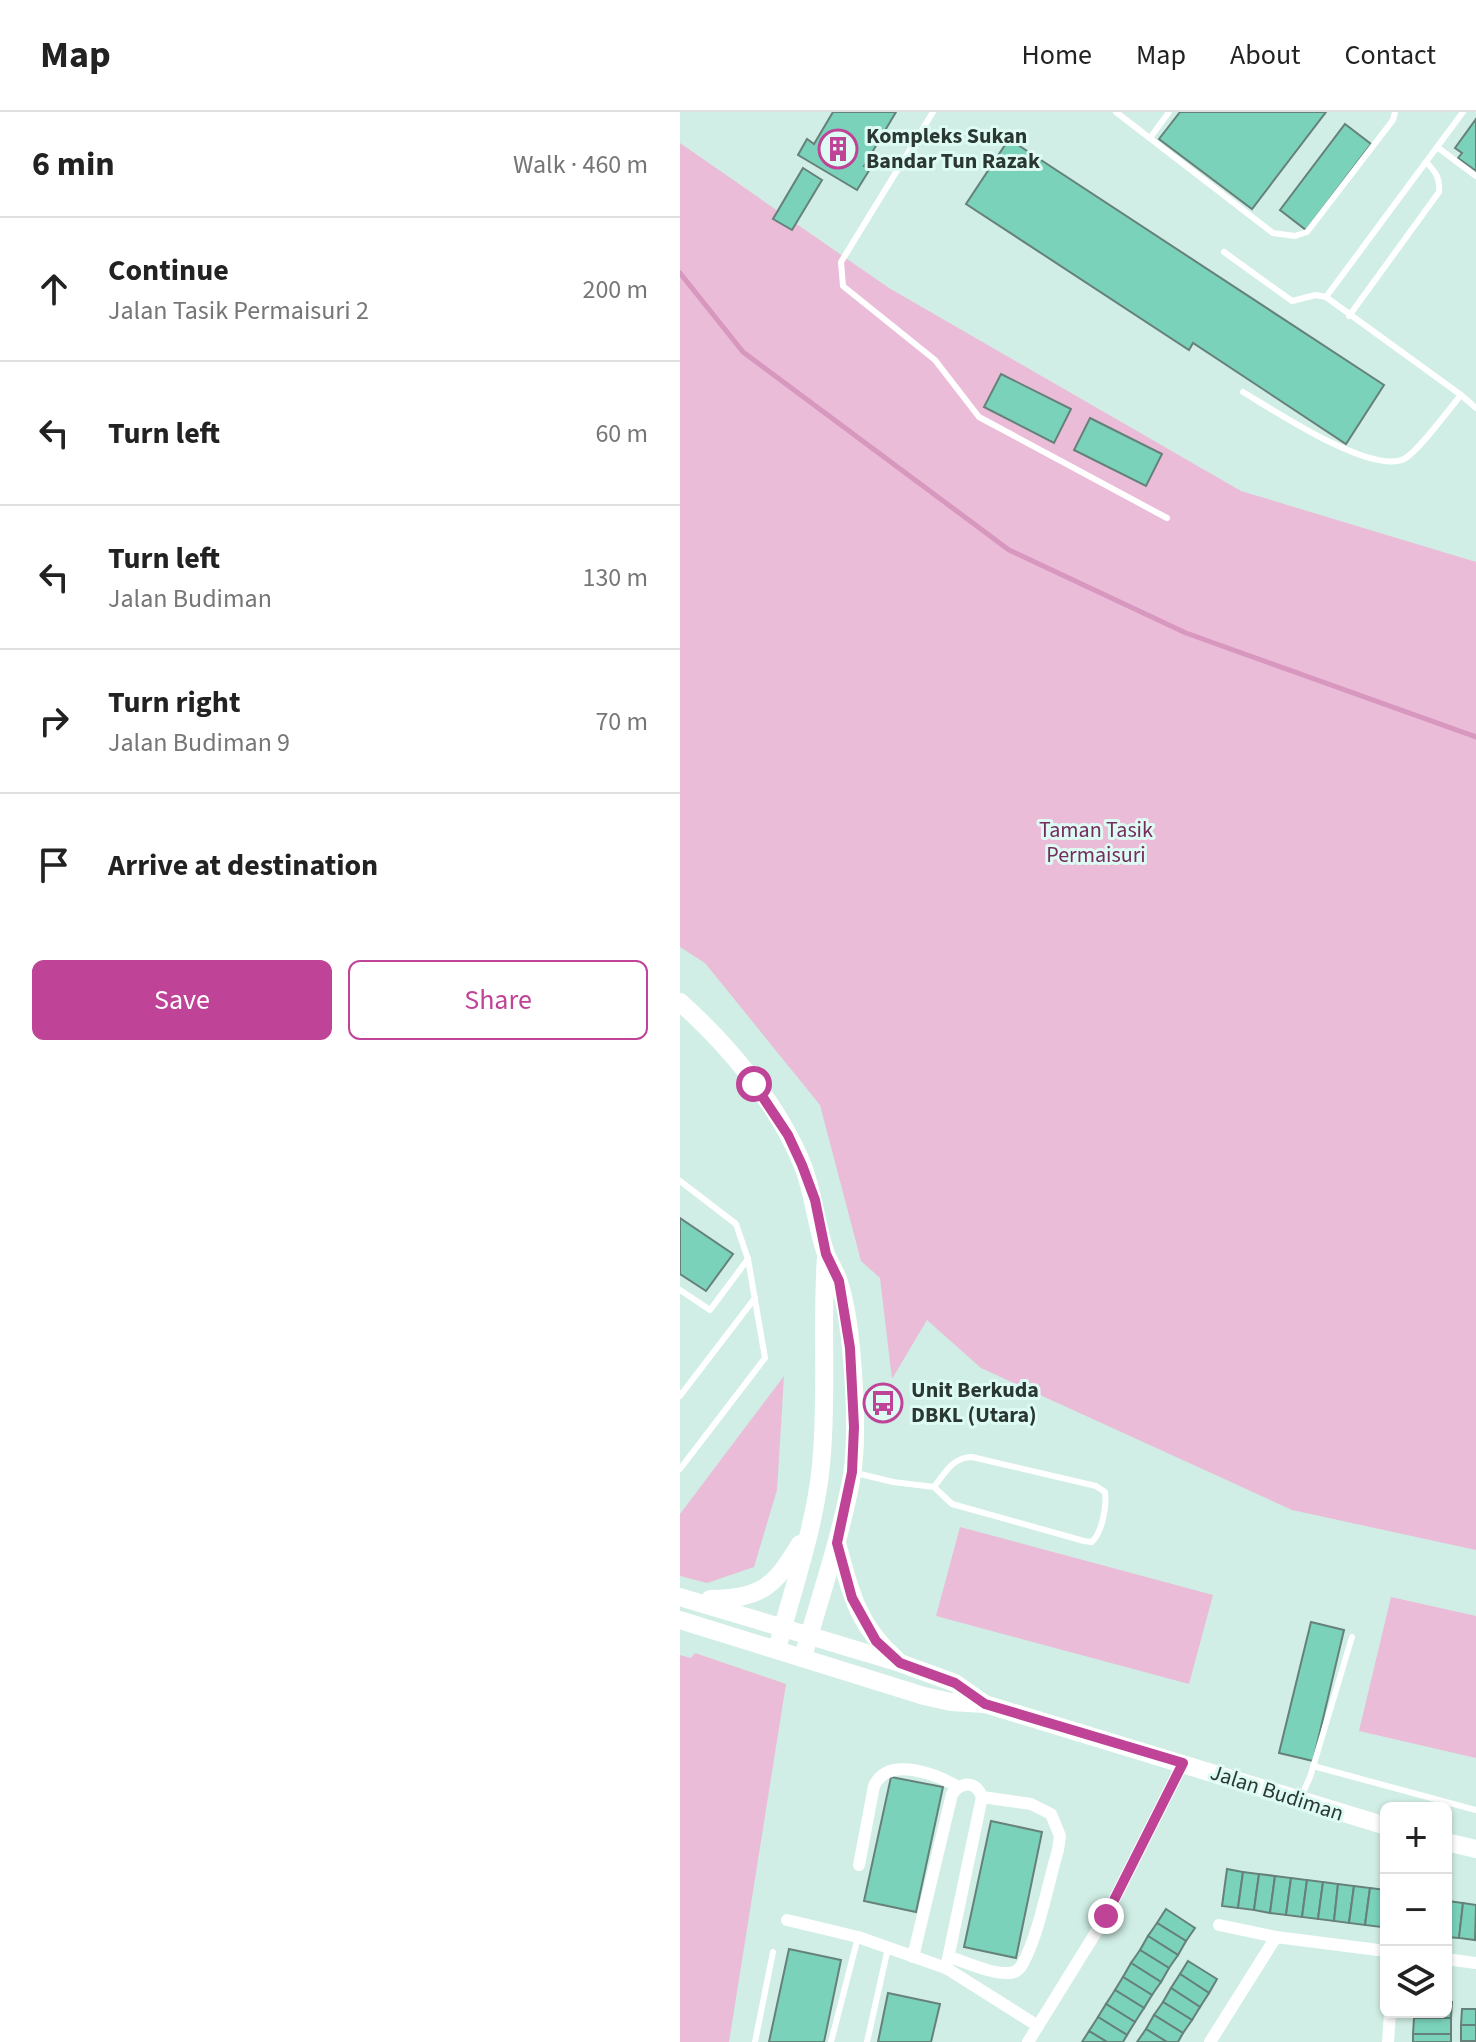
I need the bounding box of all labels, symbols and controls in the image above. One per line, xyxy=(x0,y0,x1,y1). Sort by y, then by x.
text: Map xyxy=(40,28,111,82)
text: Home xyxy=(1021,35,1092,75)
text: Map xyxy=(1136,35,1186,75)
text: About xyxy=(1230,35,1301,75)
text: Contact xyxy=(1345,35,1436,75)
place label: Kompleks Sukan Bandar Tun Razak xyxy=(866,120,1040,177)
building icon: Kompleks Sukan Bandar Tun Razak xyxy=(817,128,859,170)
text: 6 min xyxy=(32,140,115,189)
text: Walk · 460 m xyxy=(513,146,648,183)
text: Continue xyxy=(108,249,229,292)
icon: ahead xyxy=(32,267,76,311)
text: 200 m xyxy=(582,271,648,308)
text: Jalan Tasik Permaisuri 2 xyxy=(108,292,369,329)
icon: left xyxy=(32,411,76,455)
text: Turn left xyxy=(108,412,220,455)
text: 60 m xyxy=(595,415,648,452)
text: Turn left xyxy=(108,537,220,580)
icon: left xyxy=(32,555,76,599)
text: 130 m xyxy=(582,559,648,596)
text: Jalan Budiman xyxy=(108,580,272,617)
text: Turn right xyxy=(108,681,240,724)
icon: right xyxy=(32,699,76,743)
text: 70 m xyxy=(595,703,648,740)
text: Jalan Budiman 9 xyxy=(108,724,290,761)
park label: Taman Tasik Permaisuri xyxy=(1039,814,1153,871)
icon: arrive xyxy=(32,843,76,887)
text: Arrive at destination xyxy=(108,844,378,887)
button: Save xyxy=(32,960,332,1040)
button: Share xyxy=(348,960,648,1040)
route start xyxy=(736,1066,772,1102)
place label: Unit Berkuda DBKL (Utara) xyxy=(911,1374,1039,1431)
bus stop icon: Unit Berkuda DBKL (Utara) xyxy=(862,1382,904,1424)
street label: Jalan Budiman xyxy=(1206,1756,1348,1830)
map controls xyxy=(1380,1802,1452,2018)
button: + xyxy=(1380,1802,1452,1874)
button: − xyxy=(1380,1874,1452,1946)
route end xyxy=(1088,1898,1124,1934)
button: layers xyxy=(1380,1946,1452,2018)

